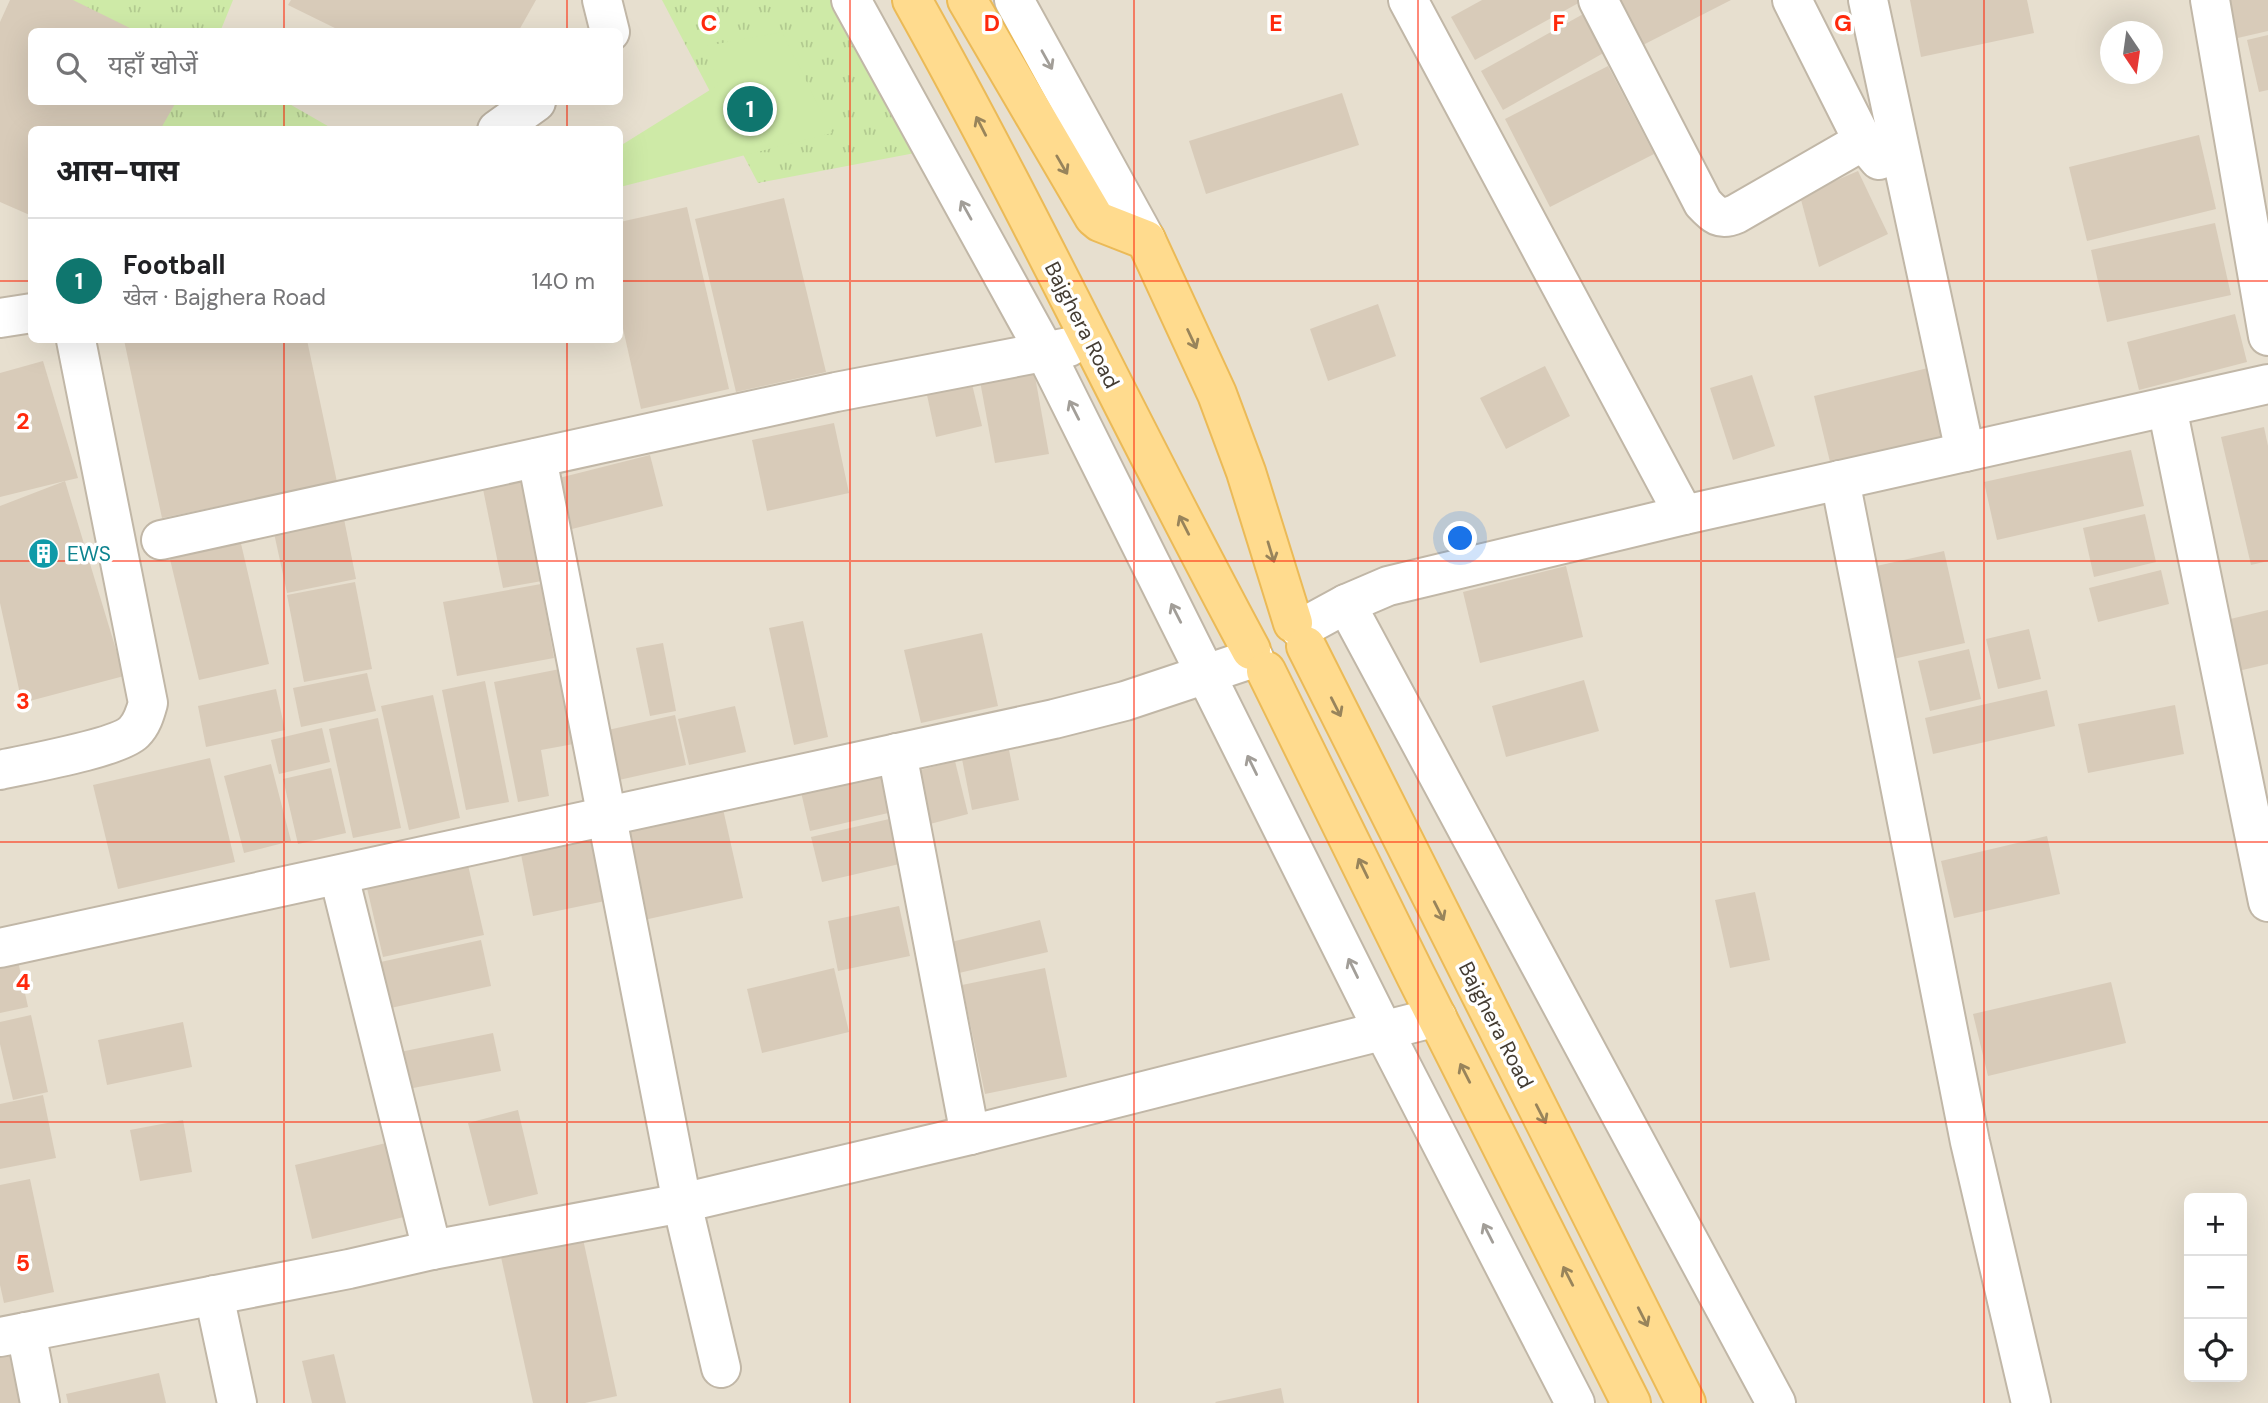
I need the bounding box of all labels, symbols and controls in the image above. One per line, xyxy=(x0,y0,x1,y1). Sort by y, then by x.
text: C xyxy=(701,8,717,38)
text: D xyxy=(984,8,1000,38)
text: E xyxy=(1269,8,1283,38)
text: F xyxy=(1553,8,1566,38)
text: G xyxy=(1834,8,1852,38)
north arrow xyxy=(2100,21,2163,84)
search box xyxy=(28,28,623,105)
icon: search xyxy=(52,48,90,86)
text: यहाँ खोजें xyxy=(108,48,198,82)
one-way arrow xyxy=(1040,49,1054,69)
pin: 1 xyxy=(727,83,773,135)
one-way arrow xyxy=(973,116,987,137)
text: आस-पास xyxy=(56,151,179,190)
one-way arrow xyxy=(1056,155,1070,175)
one-way arrow xyxy=(959,200,973,220)
text: Football xyxy=(123,248,225,282)
street label: Bajghera Road xyxy=(1038,257,1126,393)
text: 1 xyxy=(75,266,83,296)
text: 140 m xyxy=(532,266,595,296)
text: खेल · Bajghera Road xyxy=(123,282,326,312)
one-way arrow xyxy=(1186,328,1199,349)
one-way arrow xyxy=(1066,400,1080,421)
text: 2 xyxy=(16,406,30,436)
one-way arrow xyxy=(1177,515,1191,535)
your location xyxy=(1443,521,1477,555)
building icon: EWS xyxy=(27,537,61,571)
place label: EWS xyxy=(67,540,111,568)
one-way arrow xyxy=(1266,541,1278,563)
one-way arrow xyxy=(1169,603,1183,624)
text: 3 xyxy=(16,686,30,716)
one-way arrow xyxy=(1330,696,1344,717)
one-way arrow xyxy=(1244,755,1258,776)
one-way arrow xyxy=(1356,858,1369,879)
one-way arrow xyxy=(1432,900,1446,920)
street label: Bajghera Road xyxy=(1452,957,1540,1093)
one-way arrow xyxy=(1345,959,1359,979)
text: 4 xyxy=(16,967,31,997)
one-way arrow xyxy=(1458,1063,1472,1084)
one-way arrow xyxy=(1534,1103,1548,1124)
map controls xyxy=(2184,1193,2247,1382)
button: + xyxy=(2184,1193,2247,1256)
one-way arrow xyxy=(1481,1223,1495,1244)
text: 5 xyxy=(16,1248,30,1278)
button: − xyxy=(2184,1256,2247,1319)
one-way arrow xyxy=(1560,1266,1574,1287)
one-way arrow xyxy=(1636,1306,1650,1327)
button: locate xyxy=(2184,1319,2247,1382)

